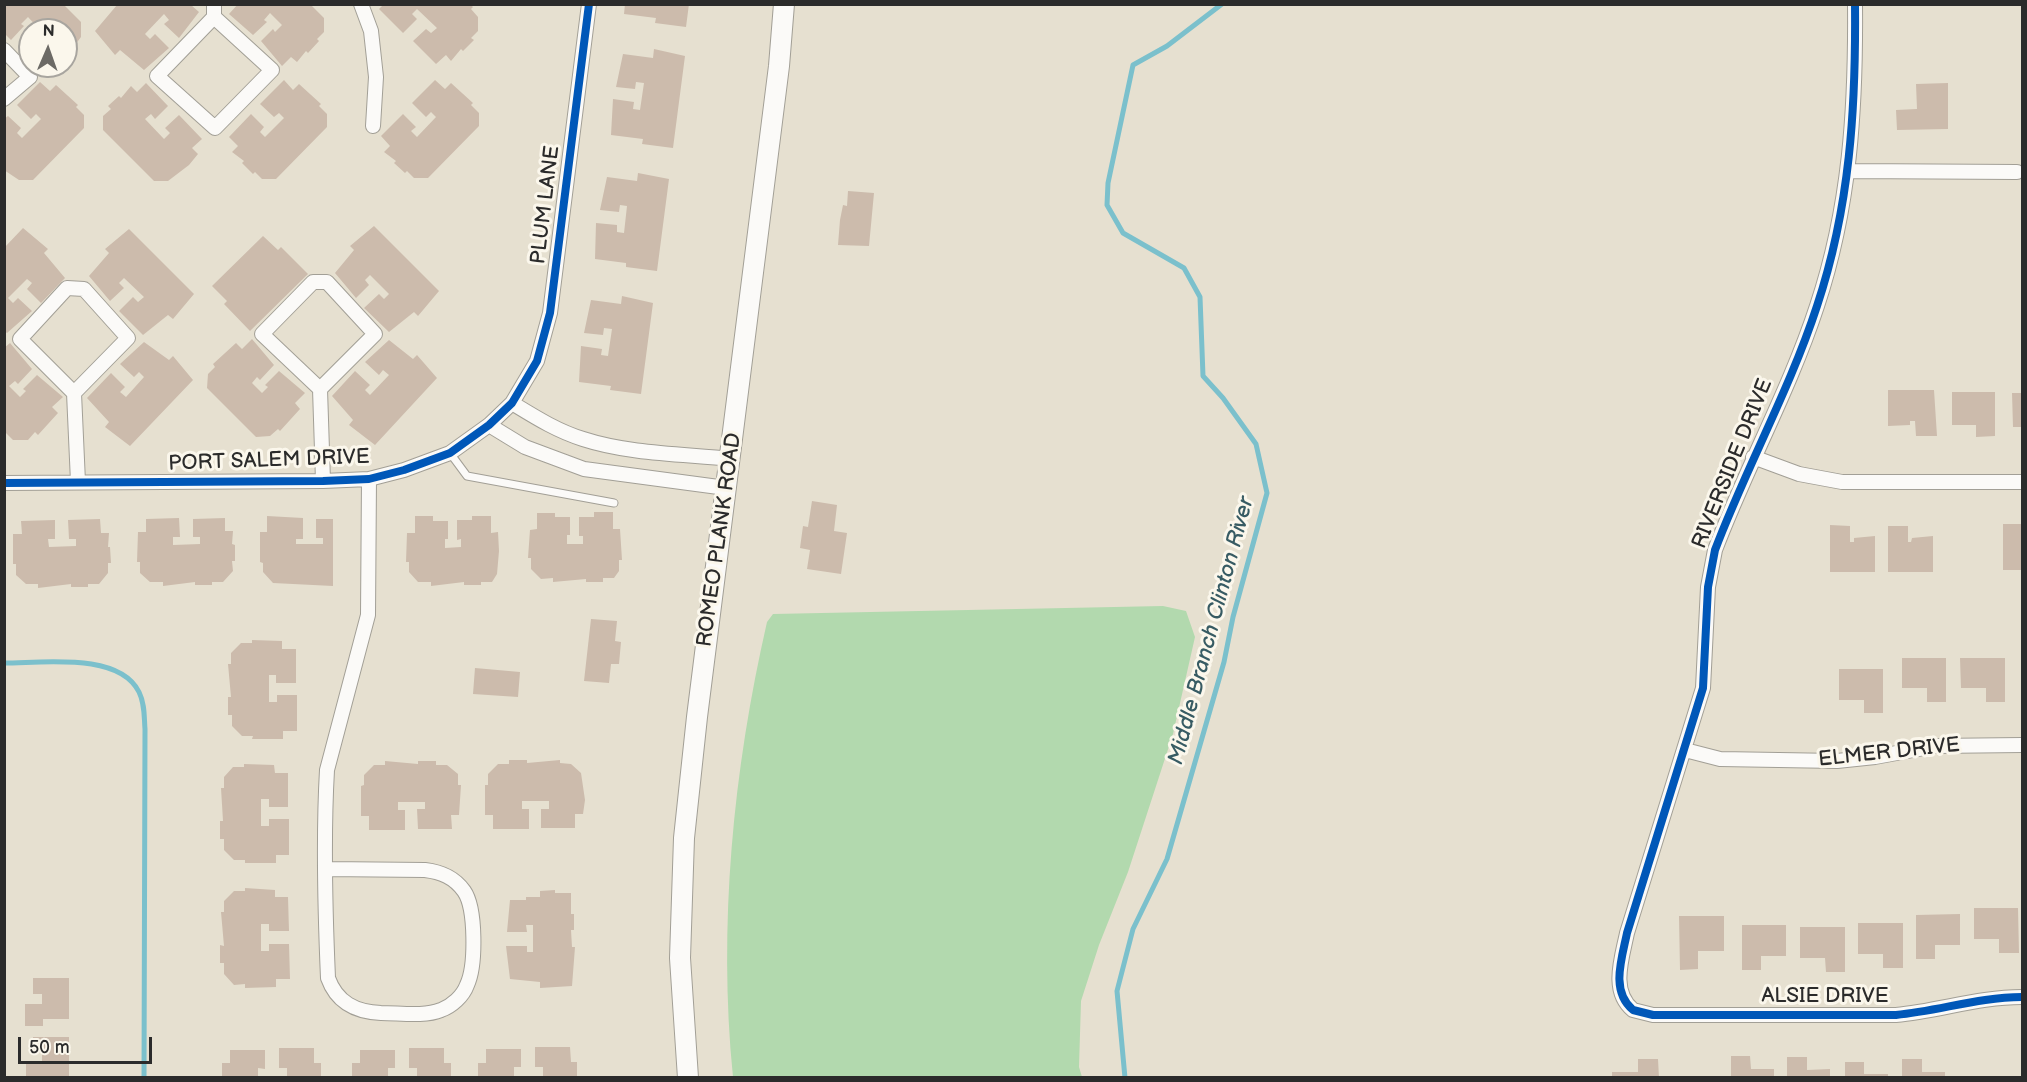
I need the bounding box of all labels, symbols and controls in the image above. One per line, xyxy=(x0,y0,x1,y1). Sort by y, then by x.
north arrow xyxy=(18,18,78,78)
text: N xyxy=(42,22,55,41)
street label: PLUM LANE xyxy=(526,144,566,266)
street label: RIVERSIDE DRIVE xyxy=(1687,375,1779,553)
street label: ROMEO PLANK ROAD xyxy=(693,431,747,649)
street label: PORT SALEM DRIVE xyxy=(168,445,370,477)
water label: Middle Branch Clinton River xyxy=(1164,494,1260,768)
street label: ELMER DRIVE xyxy=(1817,733,1961,773)
street label: ALSIE DRIVE xyxy=(1761,984,1889,1010)
scale bar xyxy=(21,1025,154,1063)
text: 50 m xyxy=(29,1037,70,1058)

